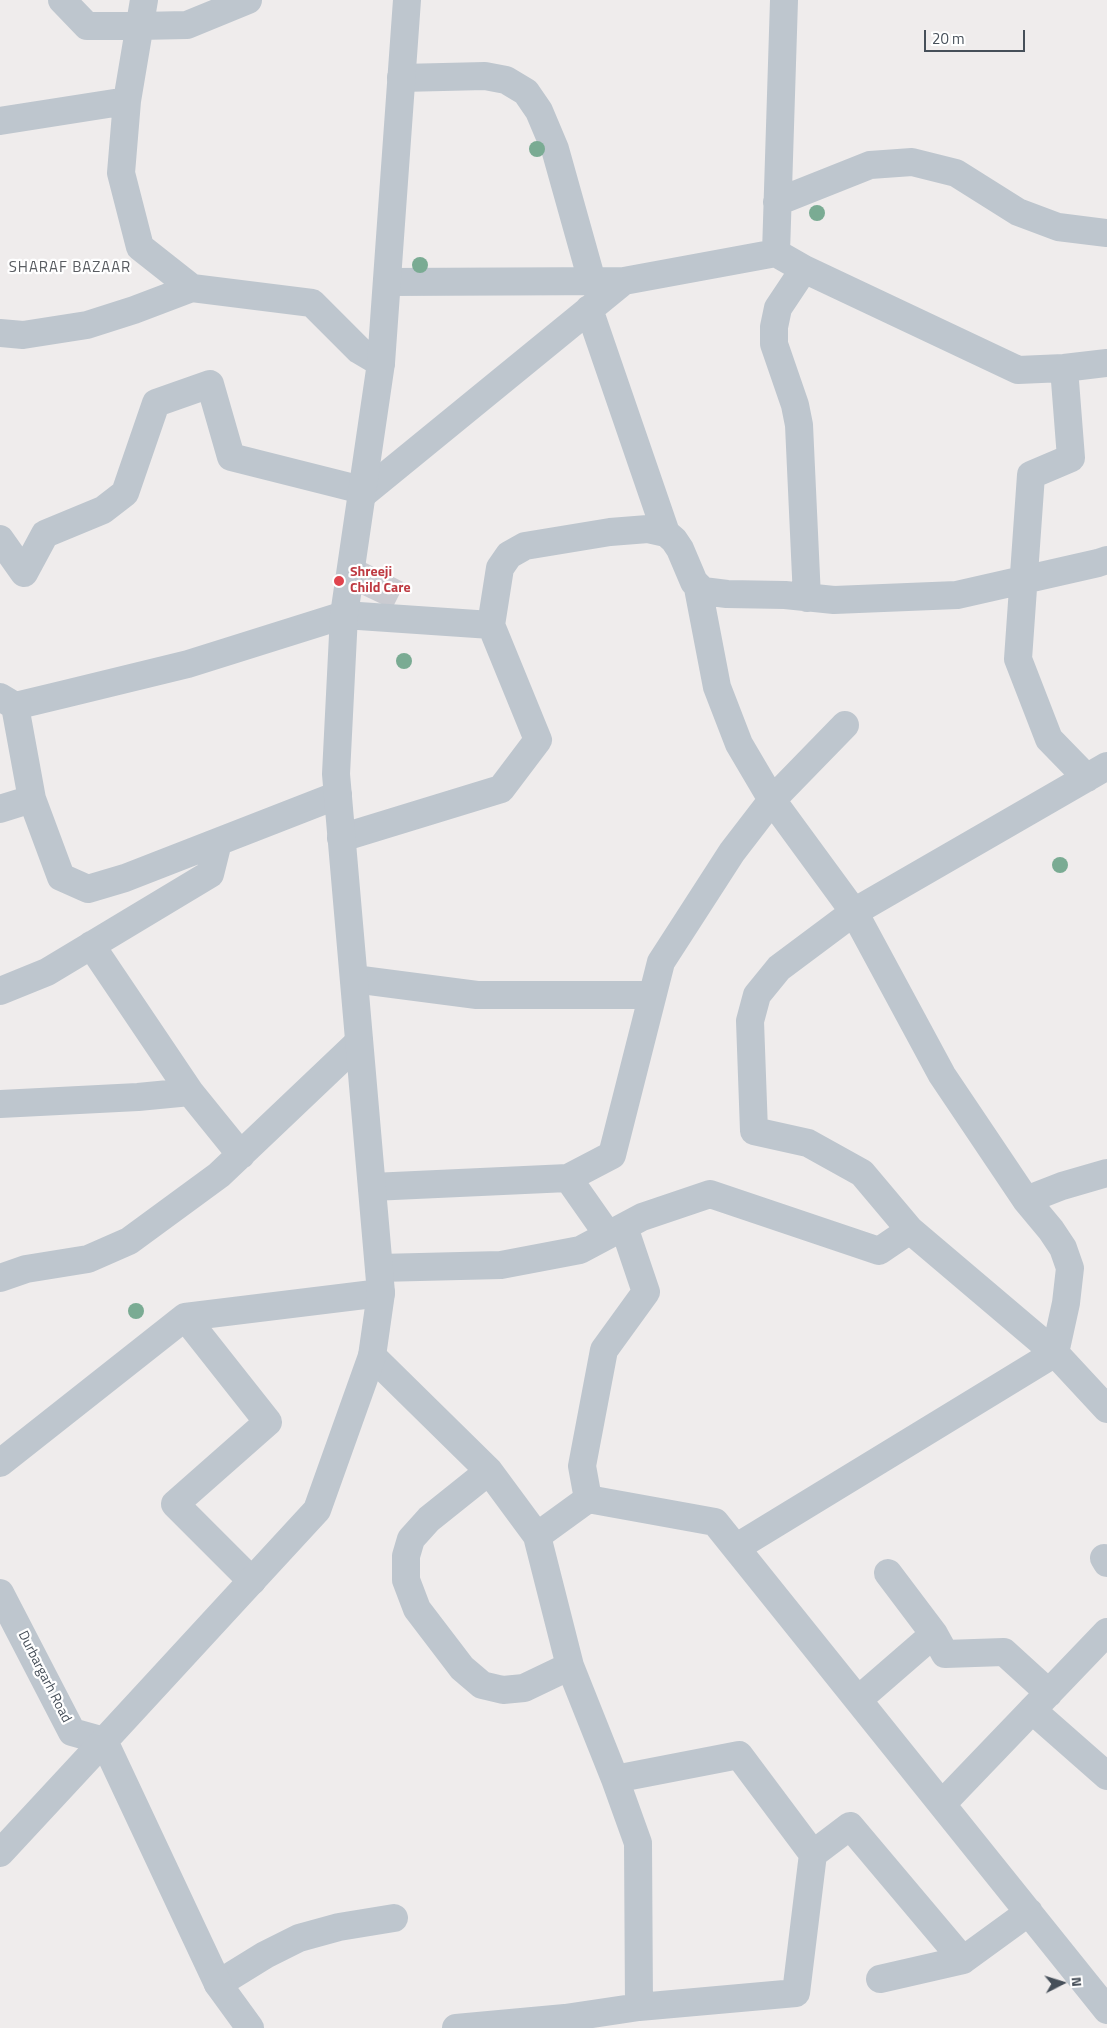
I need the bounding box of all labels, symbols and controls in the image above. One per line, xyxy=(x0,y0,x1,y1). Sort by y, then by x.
scale bar xyxy=(927,20,1028,52)
text: 20 m xyxy=(932,27,965,50)
district label: SHARAF BAZAAR xyxy=(7,259,133,277)
place label: Shreeji Child Care xyxy=(350,565,411,598)
marker: Shreeji Child Care xyxy=(332,574,346,588)
street label: Durbargarh Road xyxy=(14,1628,74,1726)
north arrow xyxy=(1037,1958,1087,2008)
text: N xyxy=(1067,1976,1088,1987)

